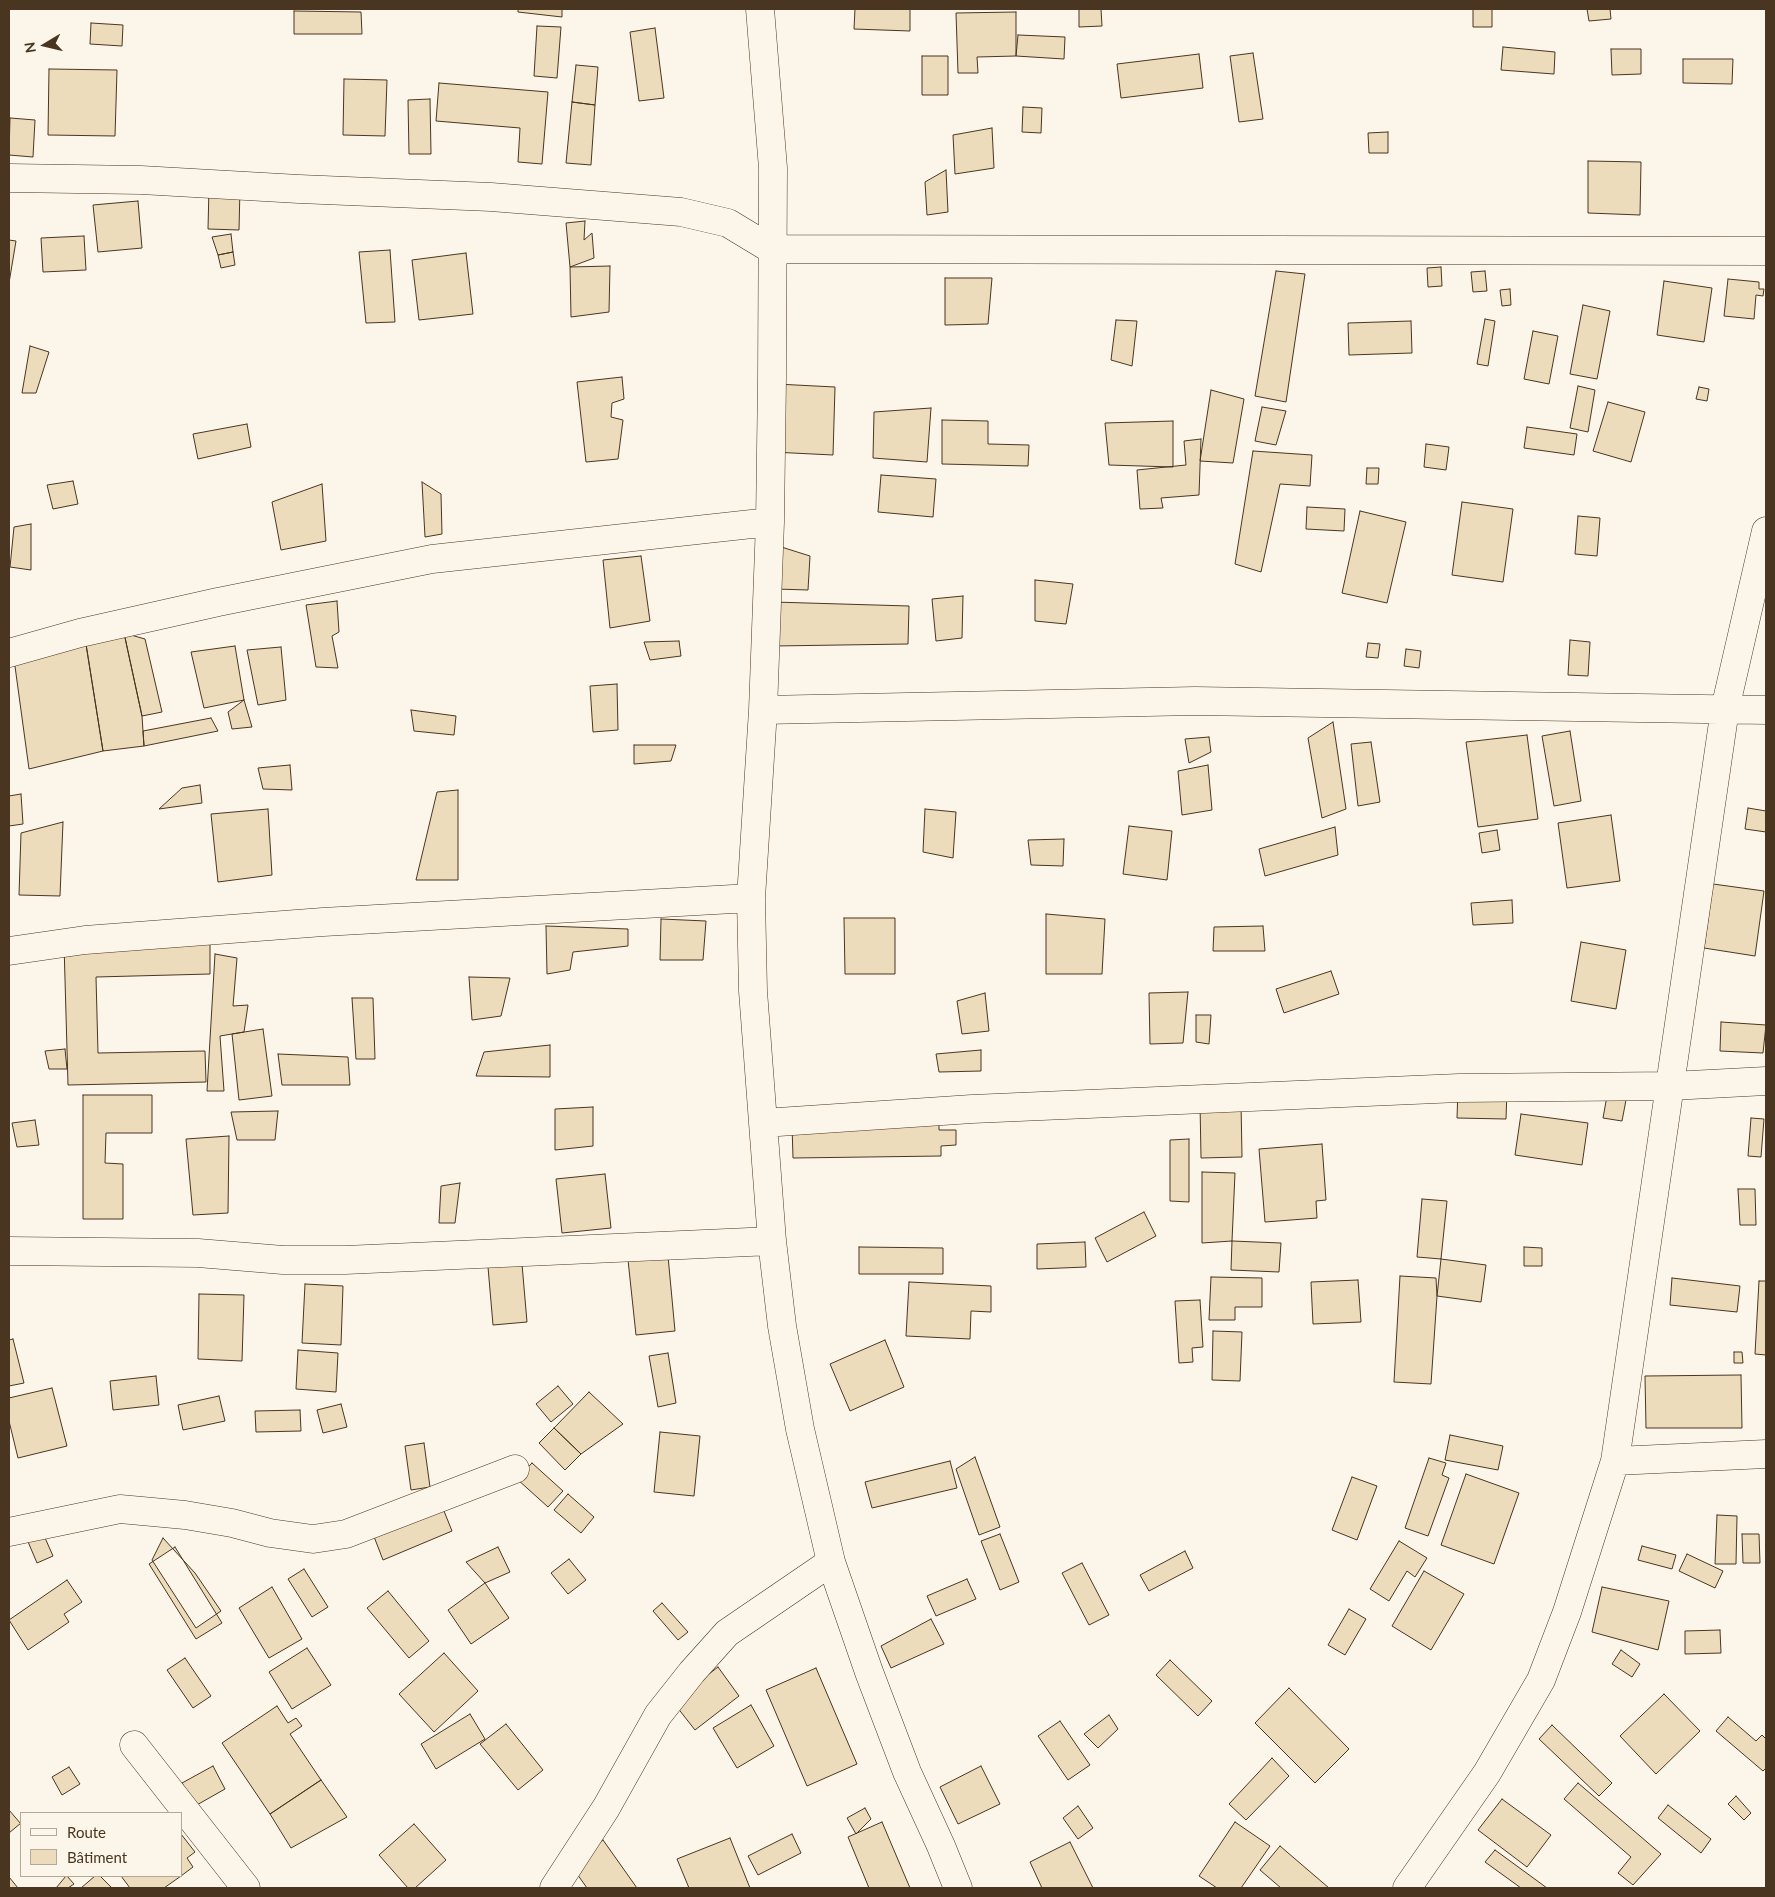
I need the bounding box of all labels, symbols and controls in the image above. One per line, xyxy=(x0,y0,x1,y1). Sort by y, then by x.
north arrow xyxy=(20,20,70,70)
text: N xyxy=(20,41,39,54)
legend xyxy=(20,1812,182,1877)
text: Route xyxy=(67,1823,106,1841)
text: Bâtiment xyxy=(67,1848,127,1866)

